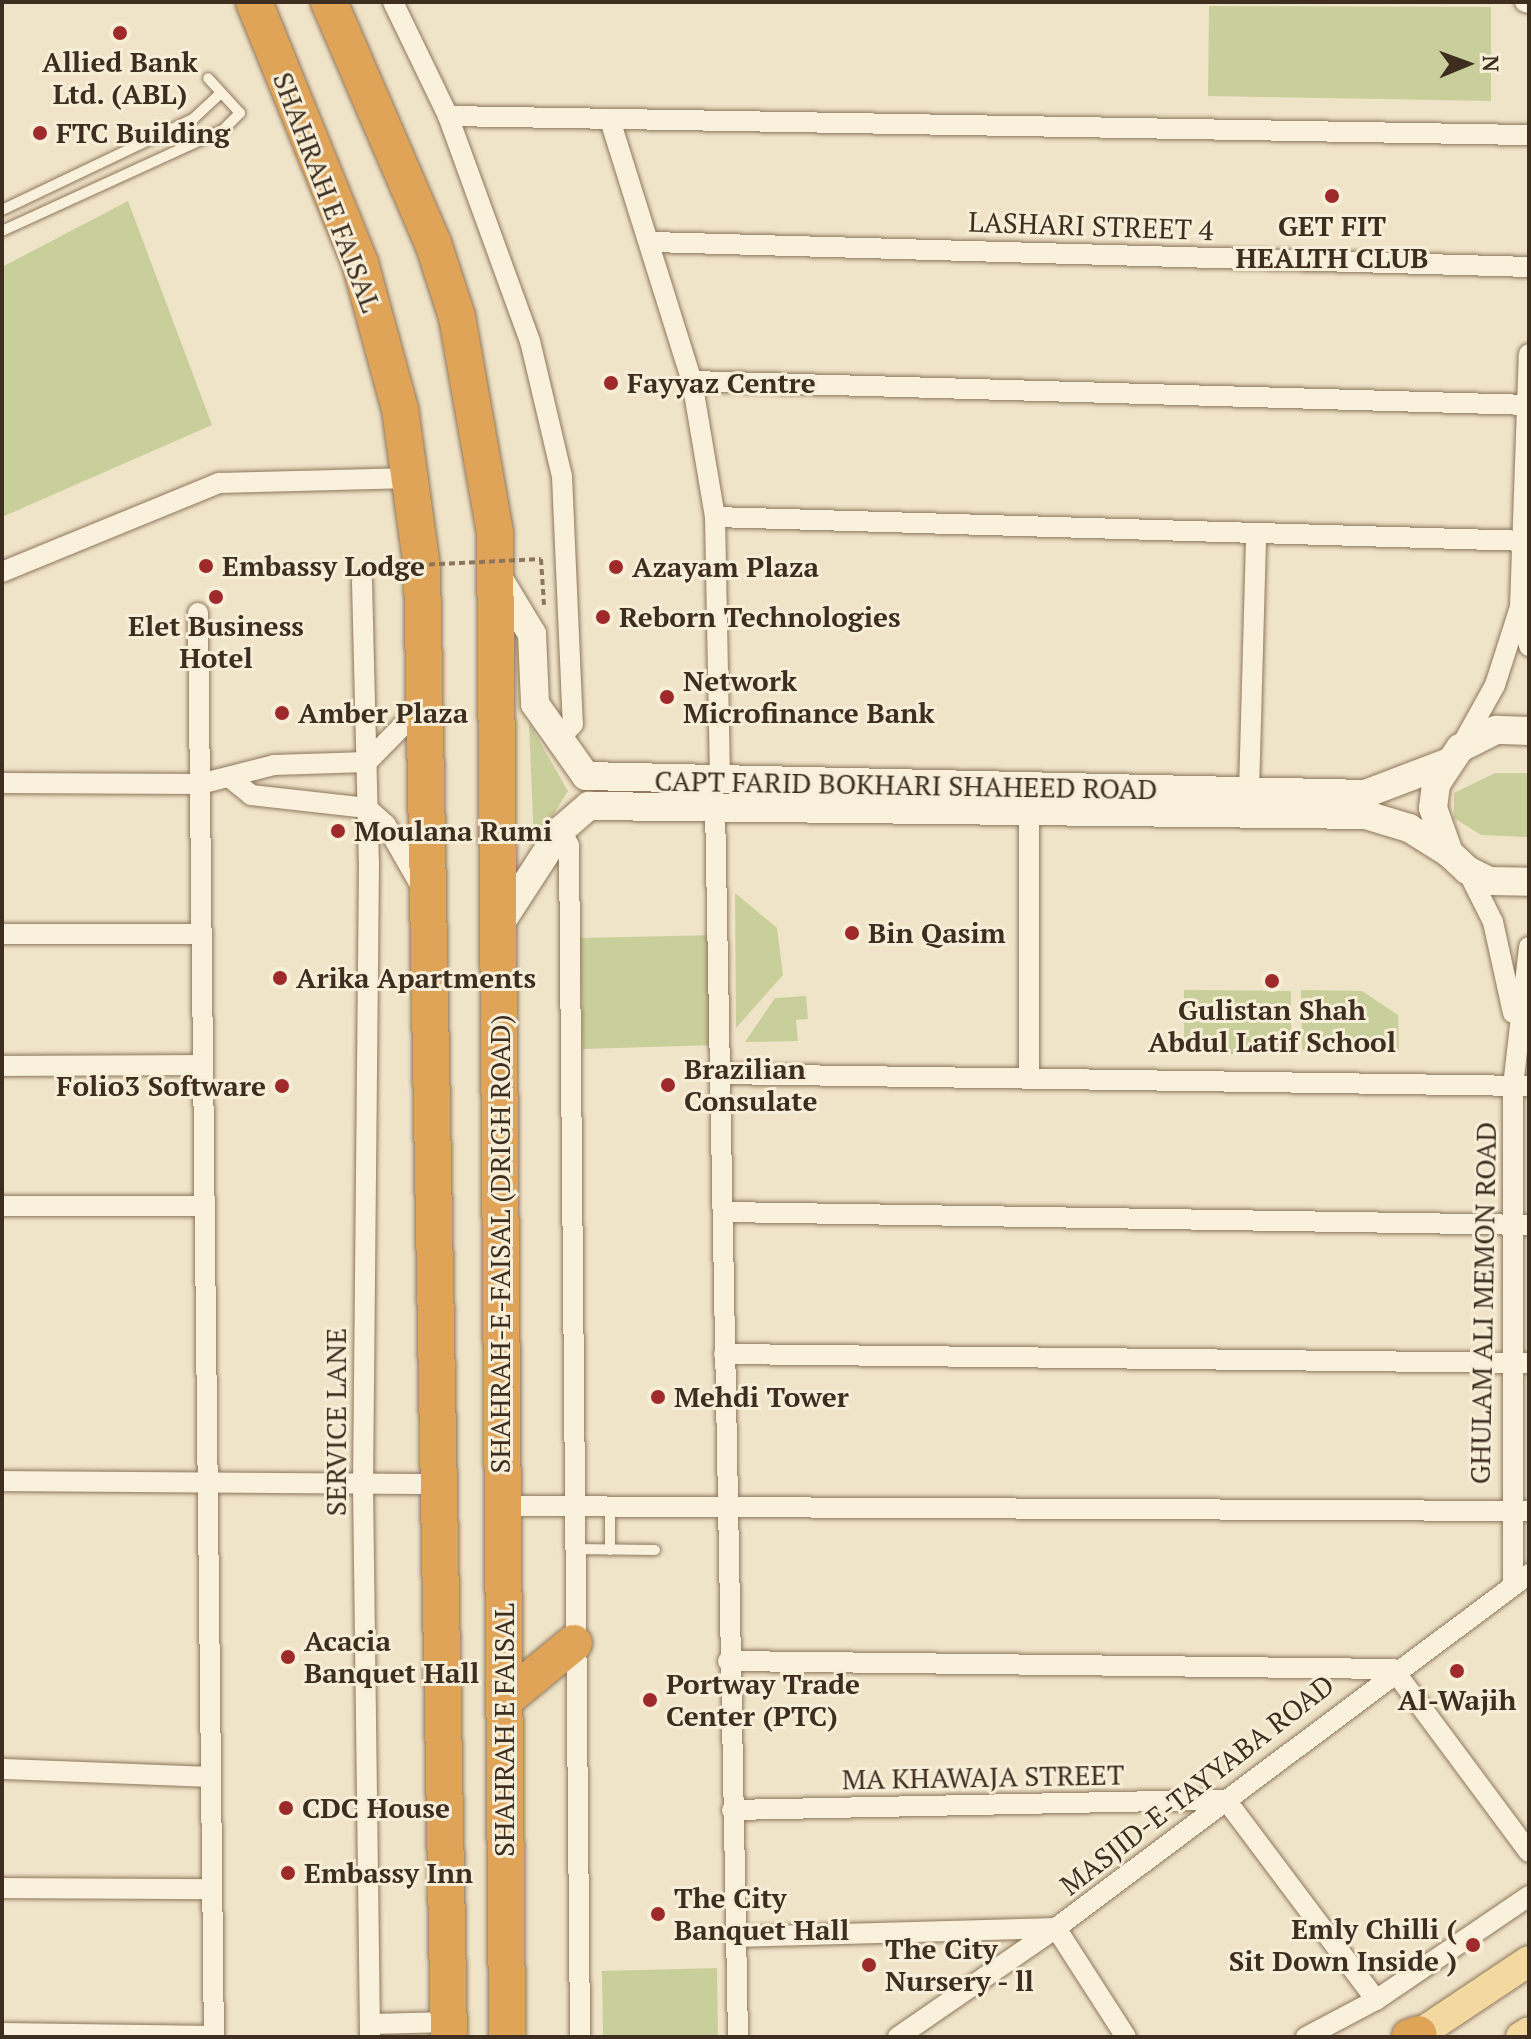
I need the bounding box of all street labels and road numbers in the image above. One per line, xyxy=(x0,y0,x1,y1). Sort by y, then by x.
street label: SHAHRAH E FAISAL xyxy=(266,68,388,316)
street label: LASHARI STREET 4 xyxy=(968,205,1214,247)
street label: CAPT FARID BOKHARI SHAHEED ROAD xyxy=(654,764,1158,806)
street label: SHAHRAH-E-FAISAL (DRIGH ROAD) xyxy=(483,1014,517,1474)
street label: GHULAM ALI MEMON ROAD xyxy=(1463,1121,1503,1485)
street label: SERVICE LANE xyxy=(319,1328,353,1516)
street label: SHAHRAH E FAISAL xyxy=(487,1603,521,1857)
street label: MASJID-E-TAYYABA ROAD xyxy=(1053,1668,1341,1902)
street label: MA KHAWAJA STREET xyxy=(841,1758,1125,1796)

